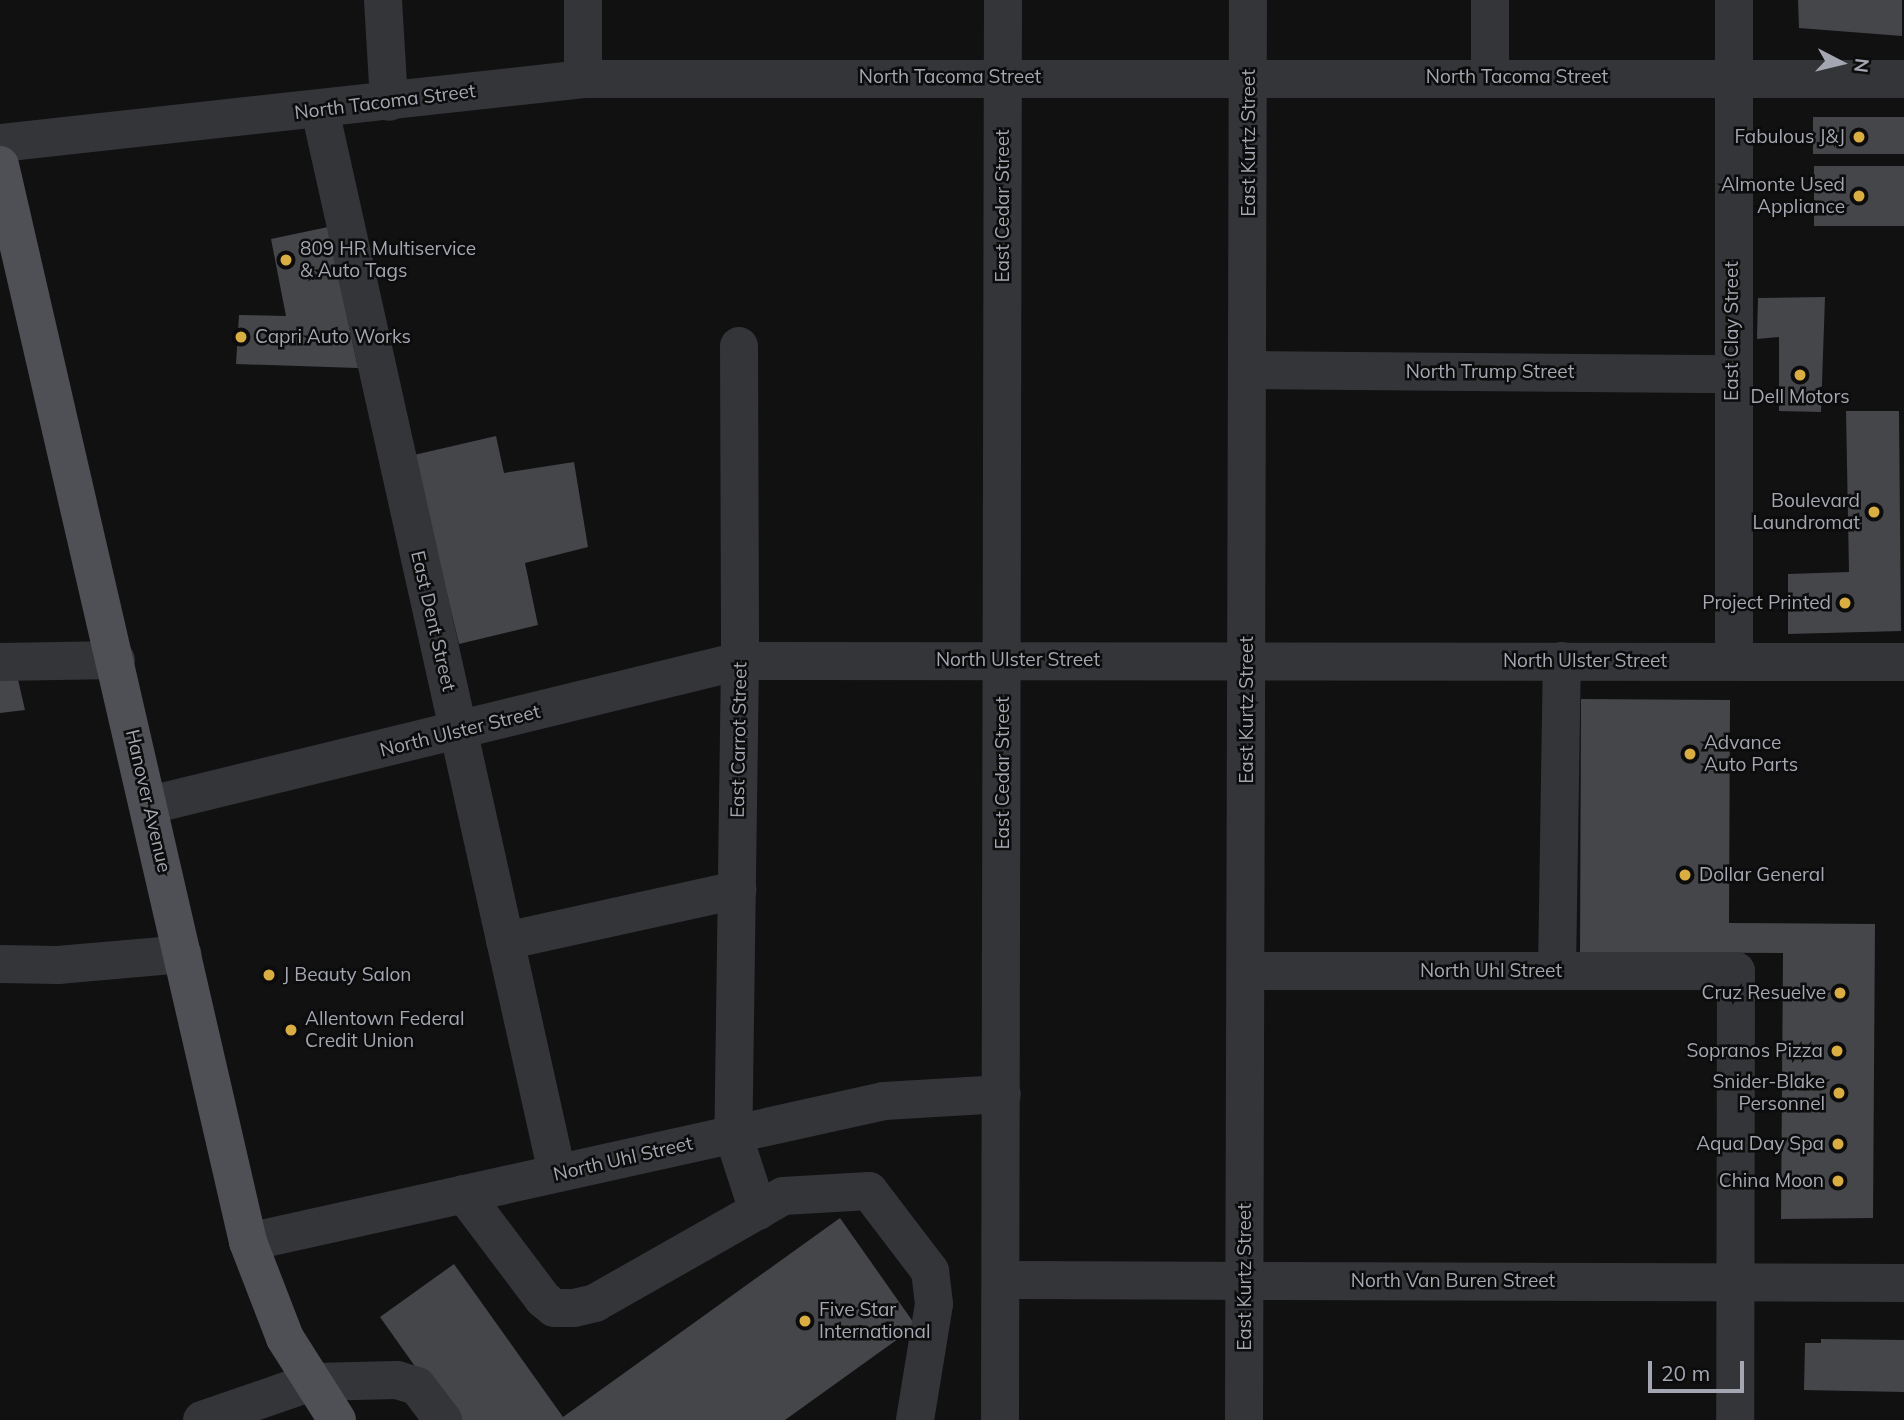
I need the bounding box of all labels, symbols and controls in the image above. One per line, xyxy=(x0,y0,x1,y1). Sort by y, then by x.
north arrow xyxy=(1806,28,1876,98)
text: N xyxy=(1849,57,1875,74)
street label: North Tacoma Street xyxy=(859,66,1041,88)
street label: North Tacoma Street xyxy=(1426,66,1608,88)
street label: East Kurtz Street xyxy=(1238,69,1260,217)
street label: North Tacoma Street xyxy=(293,80,477,124)
place label: Fabulous J&J xyxy=(1735,126,1845,148)
street label: East Cedar Street xyxy=(992,129,1014,283)
marker: Fabulous J&J xyxy=(1851,129,1867,145)
place label: Almonte Used Appliance xyxy=(1721,174,1845,218)
marker: Almonte Used Appliance xyxy=(1851,188,1867,204)
place label: 809 HR Multiservice & Auto Tags xyxy=(300,238,476,282)
marker: 809 HR Multiservice & Auto Tags xyxy=(278,252,294,268)
street label: East Clay Street xyxy=(1721,261,1743,401)
place label: Capri Auto Works xyxy=(255,326,411,348)
marker: Capri Auto Works xyxy=(233,329,249,345)
street label: North Trump Street xyxy=(1406,361,1574,383)
marker: Dell Motors xyxy=(1792,367,1808,383)
place label: Dell Motors xyxy=(1750,386,1850,408)
place label: Boulevard Laundromat xyxy=(1752,490,1860,534)
marker: Boulevard Laundromat xyxy=(1866,504,1882,520)
street label: East Dent Street xyxy=(406,549,460,693)
place label: Project Printed xyxy=(1702,592,1831,614)
marker: Project Printed xyxy=(1837,595,1853,611)
street label: East Kurtz Street xyxy=(1236,636,1258,784)
street label: North Ulster Street xyxy=(936,649,1100,671)
street label: North Ulster Street xyxy=(1503,650,1667,672)
street label: East Carrot Street xyxy=(726,662,752,818)
street label: East Cedar Street xyxy=(992,696,1014,850)
street label: North Ulster Street xyxy=(378,700,542,762)
street label: Hanover Avenue xyxy=(120,727,176,875)
place label: Advance Auto Parts xyxy=(1704,732,1798,776)
marker: Advance Auto Parts xyxy=(1682,746,1698,762)
place label: Dollar General xyxy=(1699,864,1825,886)
marker: Dollar General xyxy=(1677,867,1693,883)
street label: North Uhl Street xyxy=(1420,960,1562,982)
place label: J Beauty Salon xyxy=(283,964,411,986)
marker: J Beauty Salon xyxy=(261,967,277,983)
place label: Cruz Resuelve xyxy=(1702,982,1826,1004)
marker: Cruz Resuelve xyxy=(1832,985,1848,1001)
place label: Allentown Federal Credit Union xyxy=(305,1008,464,1052)
marker: Allentown Federal Credit Union xyxy=(283,1022,299,1038)
place label: Sopranos Pizza xyxy=(1686,1040,1823,1062)
marker: Sopranos Pizza xyxy=(1829,1043,1845,1059)
place label: Snider-Blake Personnel xyxy=(1712,1071,1825,1115)
marker: Snider-Blake Personnel xyxy=(1831,1085,1847,1101)
street label: North Uhl Street xyxy=(551,1132,695,1186)
place label: Aqua Day Spa xyxy=(1696,1133,1824,1155)
marker: Aqua Day Spa xyxy=(1830,1136,1846,1152)
place label: China Moon xyxy=(1719,1170,1824,1192)
marker: China Moon xyxy=(1830,1173,1846,1189)
street label: East Kurtz Street xyxy=(1234,1203,1256,1351)
street label: North Van Buren Street xyxy=(1351,1270,1555,1292)
place label: Five Star International xyxy=(819,1299,930,1343)
marker: Five Star International xyxy=(797,1313,813,1329)
scale bar xyxy=(1652,1346,1748,1390)
text: 20 m xyxy=(1661,1360,1710,1386)

